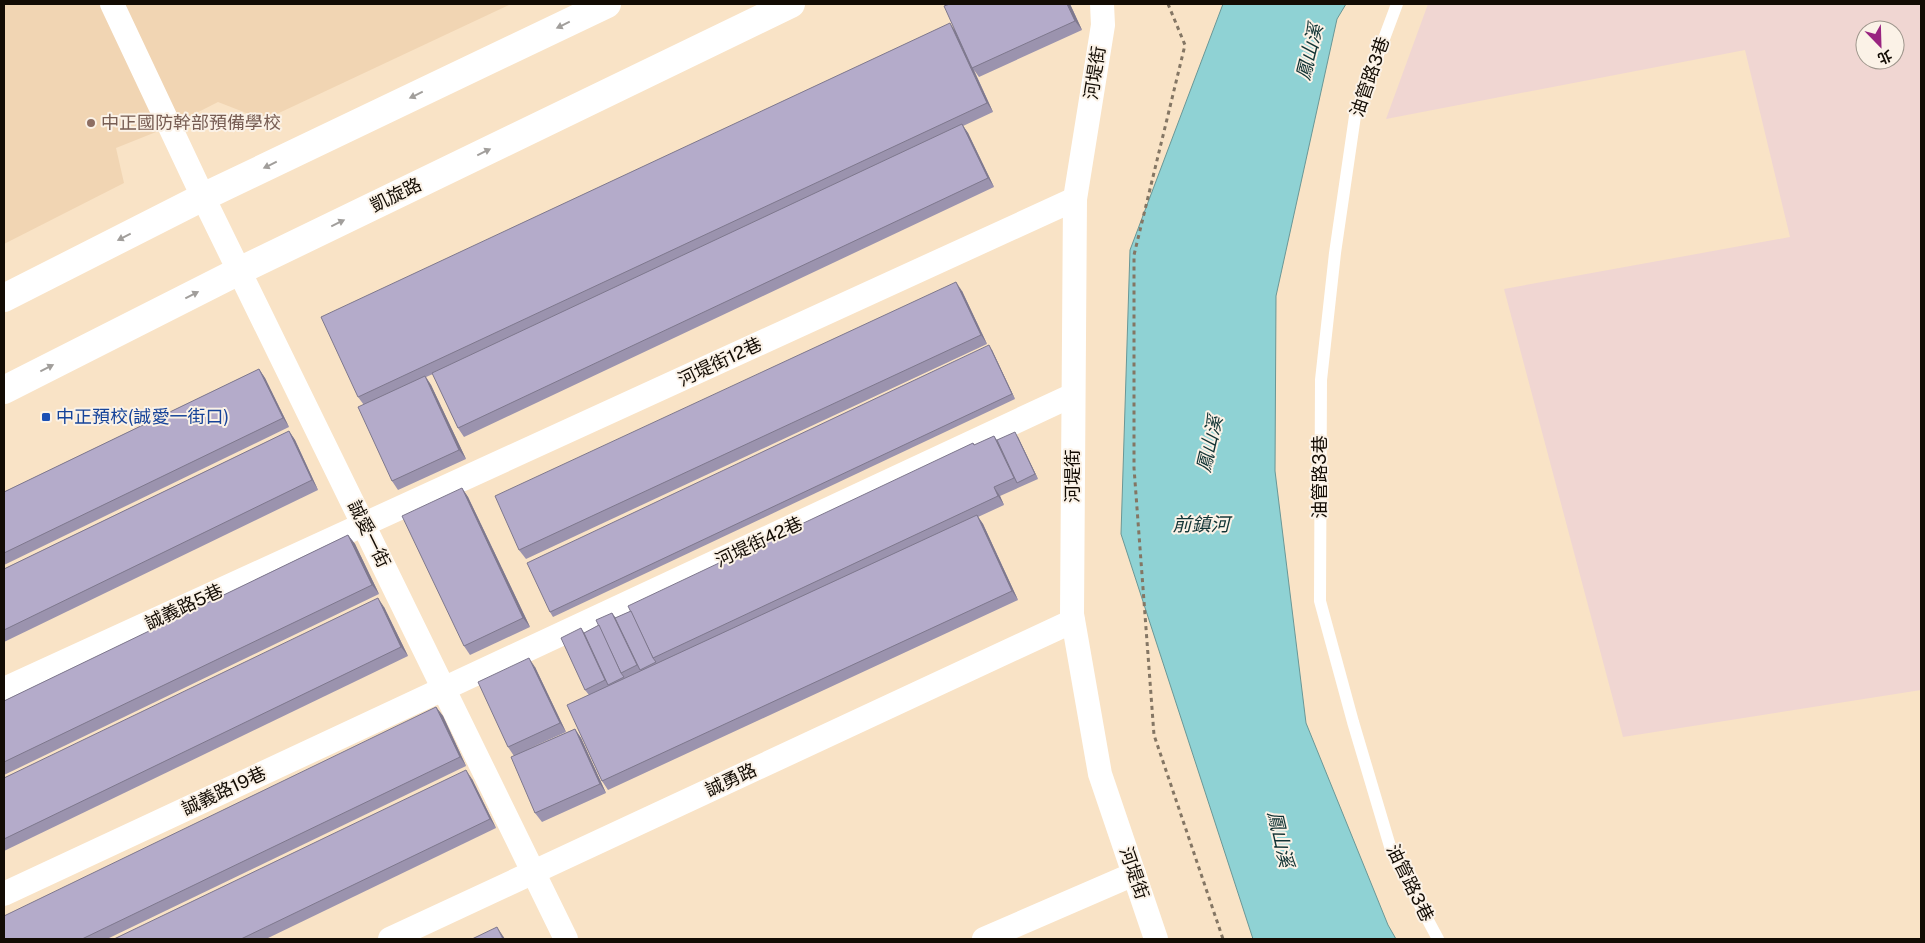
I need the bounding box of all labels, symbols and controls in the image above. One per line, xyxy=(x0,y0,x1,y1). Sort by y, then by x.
water label: 鳳山溪 xyxy=(1291,19,1327,82)
north arrow xyxy=(1855,20,1905,70)
one-way arrow xyxy=(556,21,570,29)
street label: 油管路3巷 xyxy=(1346,34,1393,120)
street label: 河堤街 xyxy=(1080,45,1109,101)
text: 北 xyxy=(1876,47,1895,67)
one-way arrow xyxy=(409,91,423,99)
place label: 中正國防幹部預備學校 xyxy=(101,112,281,133)
marker: 中正國防幹部預備學校 xyxy=(85,117,97,129)
one-way arrow xyxy=(477,148,492,156)
one-way arrow xyxy=(263,161,277,169)
street label: 凱旋路 xyxy=(367,173,425,216)
one-way arrow xyxy=(331,219,345,227)
one-way arrow xyxy=(117,233,131,241)
one-way arrow xyxy=(185,291,200,299)
street label: 河堤街12巷 xyxy=(675,333,765,390)
one-way arrow xyxy=(40,364,54,372)
place label: 中正預校(誠愛一街口) xyxy=(56,406,229,427)
marker: 中正預校(誠愛一街口) xyxy=(40,411,52,423)
water label: 鳳山溪 xyxy=(1192,411,1227,474)
street label: 油管路3巷 xyxy=(1309,435,1330,519)
street label: 河堤街 xyxy=(1062,449,1083,503)
street label: 誠愛一街 xyxy=(344,497,395,571)
street label: 河堤街42巷 xyxy=(712,512,806,571)
water label: 前鎮河 xyxy=(1172,513,1233,535)
street label: 誠義路5巷 xyxy=(141,579,226,634)
street label: 誠勇路 xyxy=(702,759,760,800)
street label: 誠義路19巷 xyxy=(178,762,269,819)
water label: 鳳山溪 xyxy=(1264,809,1299,872)
street label: 油管路3巷 xyxy=(1383,841,1438,925)
street label: 河堤街 xyxy=(1116,844,1153,902)

